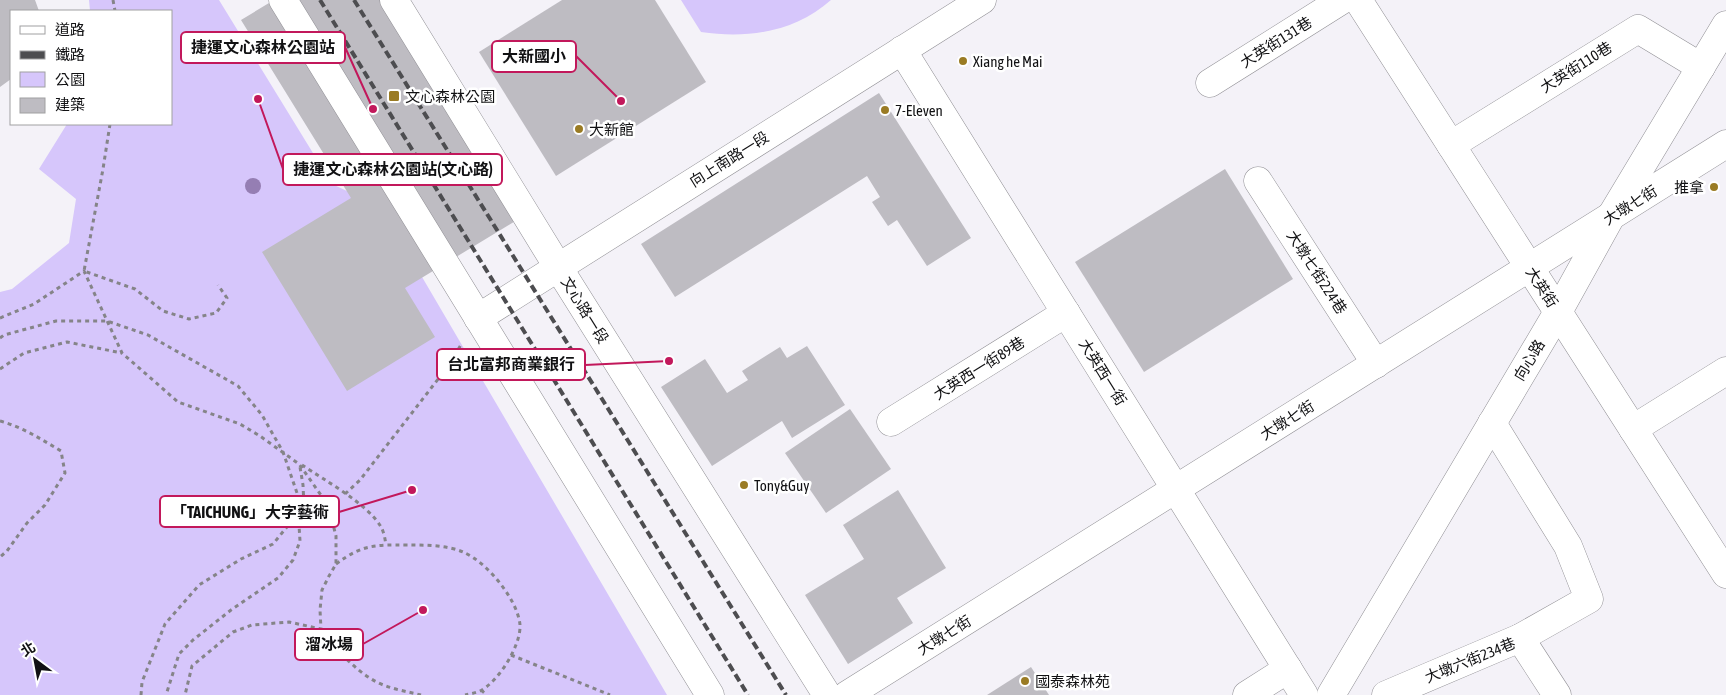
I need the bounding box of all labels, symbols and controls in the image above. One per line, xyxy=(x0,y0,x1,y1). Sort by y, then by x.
legend xyxy=(10,10,172,125)
street label: 大英街131巷 xyxy=(1237,13,1315,71)
text: 道路 xyxy=(55,21,85,38)
callout: 捷運文心森林公園站 xyxy=(181,32,345,63)
text: 捷運文心森林公園站 xyxy=(191,38,335,56)
street label: 大英街110巷 xyxy=(1537,38,1615,96)
callout: 大新國小 xyxy=(492,41,576,72)
text: 鐵路 xyxy=(55,46,85,63)
text: 大新國小 xyxy=(502,47,566,65)
place label: Xiang he Mai xyxy=(973,53,1043,70)
marker: Xiang he Mai xyxy=(957,55,969,67)
text: 公園 xyxy=(55,71,85,88)
place label: 文心森林公園 xyxy=(405,88,495,105)
marker: 文心森林公園 xyxy=(387,89,401,103)
text: 建築 xyxy=(55,96,85,113)
place label: 7-Eleven xyxy=(895,102,943,119)
marker: 7-Eleven xyxy=(879,104,891,116)
place label: 大新館 xyxy=(589,121,634,138)
marker: 大新館 xyxy=(573,123,585,135)
street label: 向上南路一段 xyxy=(686,128,772,190)
callout: 捷運文心森林公園站(文心路) xyxy=(283,154,502,185)
text: 捷運文心森林公園站(文心路) xyxy=(293,160,493,178)
place label: 推拿 xyxy=(1674,179,1704,196)
marker: 推拿 xyxy=(1708,181,1720,193)
street label: 大墩七街 xyxy=(1600,182,1660,228)
street label: 大墩七街224巷 xyxy=(1284,227,1350,317)
street label: 大英街 xyxy=(1523,263,1561,311)
street label: 文心路一段 xyxy=(558,274,612,346)
street label: 大英西一街89巷 xyxy=(930,333,1028,403)
street label: 大英西一街 xyxy=(1076,336,1130,408)
street label: 向心路 xyxy=(1510,336,1548,384)
callout: 台北富邦商業銀行 xyxy=(437,349,585,380)
text: 台北富邦商業銀行 xyxy=(447,355,575,373)
street label: 大墩七街 xyxy=(1257,397,1317,443)
place label: Tony&Guy xyxy=(754,477,809,494)
marker: Tony&Guy xyxy=(738,479,750,491)
callout: 「TAICHUNG」大字藝術 xyxy=(160,496,339,527)
text: 「TAICHUNG」大字藝術 xyxy=(171,503,329,521)
street label: 大墩七街 xyxy=(914,612,974,658)
callout: 溜冰場 xyxy=(295,629,363,660)
street label: 大墩六街234巷 xyxy=(1422,634,1518,686)
north arrow xyxy=(10,635,60,685)
text: 溜冰場 xyxy=(305,635,353,653)
text: 北 xyxy=(18,638,38,659)
place label: 國泰森林苑 xyxy=(1035,673,1110,690)
marker: 國泰森林苑 xyxy=(1019,675,1031,687)

